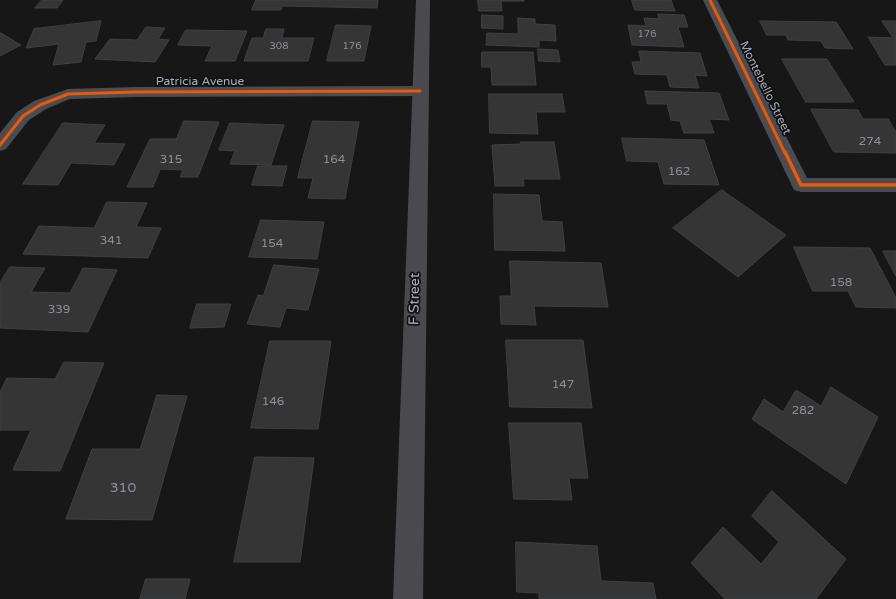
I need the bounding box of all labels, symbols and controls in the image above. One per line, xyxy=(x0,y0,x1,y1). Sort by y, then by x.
house number: 176 xyxy=(638,28,656,40)
street label: Montebello Street xyxy=(736,39,794,137)
house number: 308 xyxy=(270,40,288,52)
house number: 176 xyxy=(343,40,361,52)
street label: Patricia Avenue xyxy=(156,75,244,89)
house number: 274 xyxy=(859,135,881,149)
house number: 315 xyxy=(160,153,182,167)
house number: 164 xyxy=(323,153,345,167)
house number: 162 xyxy=(668,165,690,179)
house number: 341 xyxy=(100,234,122,248)
house number: 154 xyxy=(261,237,283,251)
street label: F Street xyxy=(406,273,424,325)
house number: 158 xyxy=(830,276,852,290)
house number: 339 xyxy=(48,303,70,317)
house number: 147 xyxy=(552,378,574,392)
house number: 146 xyxy=(262,395,284,409)
house number: 282 xyxy=(792,404,814,418)
house number: 310 xyxy=(110,480,136,496)

